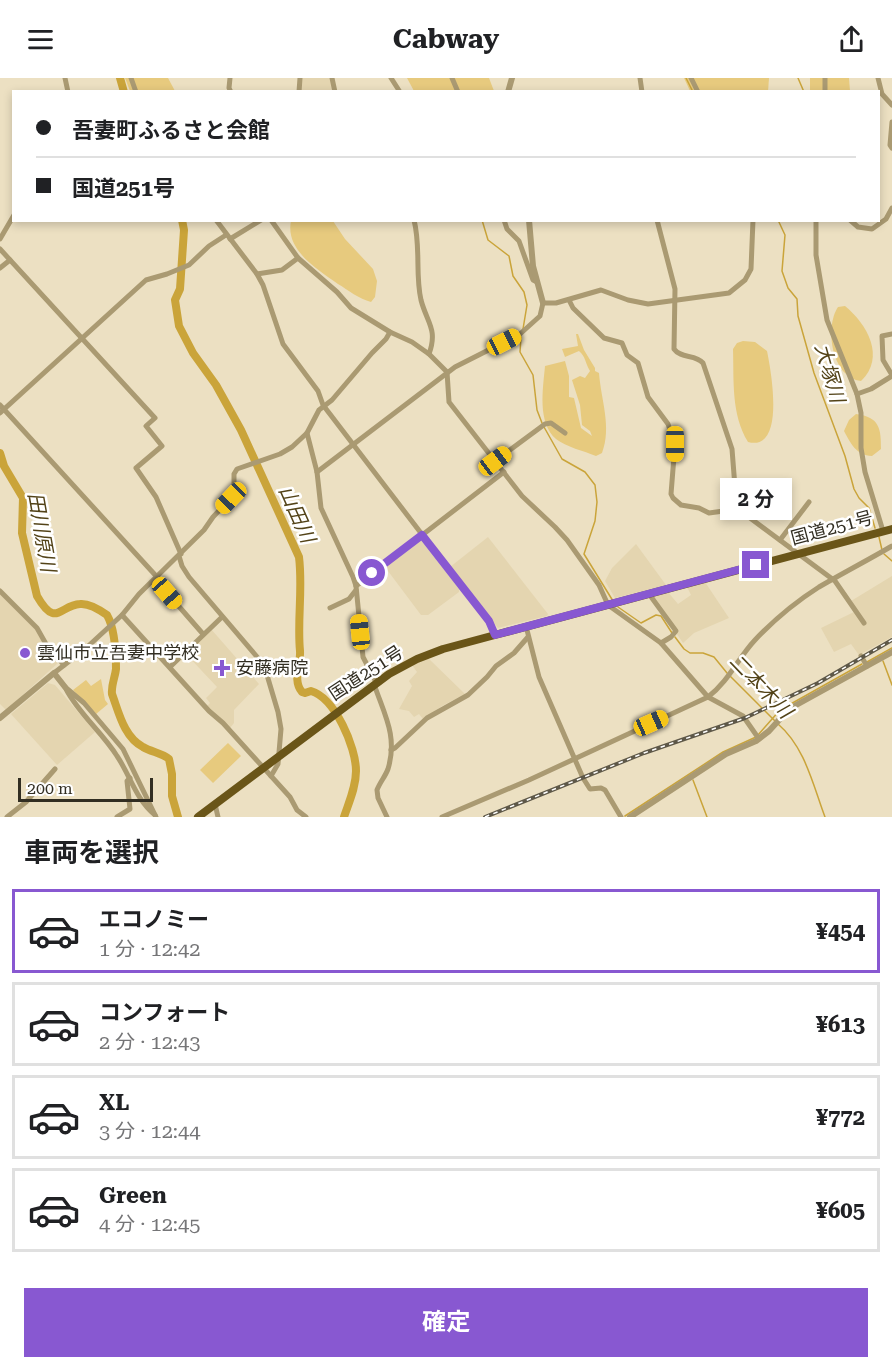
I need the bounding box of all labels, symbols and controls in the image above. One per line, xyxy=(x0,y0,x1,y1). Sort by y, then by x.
icon: menu xyxy=(24,23,57,56)
text: Cabway xyxy=(393,23,499,55)
icon: share xyxy=(835,23,868,56)
text: 吾妻町ふるさと会館 xyxy=(72,118,270,143)
text: 国道251号 xyxy=(72,176,175,201)
car xyxy=(484,326,524,358)
water label: 大塚川 xyxy=(810,341,850,407)
car xyxy=(666,426,684,462)
car xyxy=(475,443,515,479)
callout: 2 分 xyxy=(720,478,792,520)
car xyxy=(212,479,250,517)
water label: 山田川 xyxy=(274,482,321,548)
text: 2 分 xyxy=(738,487,774,511)
water label: 田川原川 xyxy=(23,491,61,575)
street label: 国道251号 xyxy=(788,506,875,549)
route end xyxy=(742,551,769,578)
route start xyxy=(358,559,385,586)
car xyxy=(148,574,186,612)
car xyxy=(349,613,371,651)
street label: 国道251号 xyxy=(325,641,407,704)
place label: 雲仙市立吾妻中学校 xyxy=(37,642,199,663)
marker: 雲仙市立吾妻中学校 xyxy=(18,646,32,660)
water label: 二本木川 xyxy=(725,649,799,725)
place label: 安藤病院 xyxy=(236,657,308,678)
marker: 安藤病院 xyxy=(213,659,231,677)
car xyxy=(631,707,671,739)
scale bar xyxy=(18,775,153,802)
text: 200 m xyxy=(27,779,73,798)
text: 車両を選択 xyxy=(24,837,159,869)
icon: car xyxy=(27,904,81,958)
text: エコノミー xyxy=(99,907,209,932)
text: ¥454 xyxy=(816,919,865,944)
text: 1 分 · 12:42 xyxy=(99,937,200,961)
icon: car xyxy=(27,997,81,1051)
text: コンフォート xyxy=(99,1000,230,1025)
text: ¥613 xyxy=(816,1012,865,1037)
text: 2 分 · 12:43 xyxy=(99,1030,200,1054)
icon: car xyxy=(27,1090,81,1144)
text: XL xyxy=(99,1090,129,1115)
text: ¥772 xyxy=(816,1105,865,1130)
text: 3 分 · 12:44 xyxy=(99,1119,200,1143)
icon: car xyxy=(27,1183,81,1237)
text: Green xyxy=(99,1183,167,1208)
text: ¥605 xyxy=(816,1198,865,1223)
text: 4 分 · 12:45 xyxy=(99,1212,200,1236)
button: 確定 xyxy=(24,1288,868,1357)

